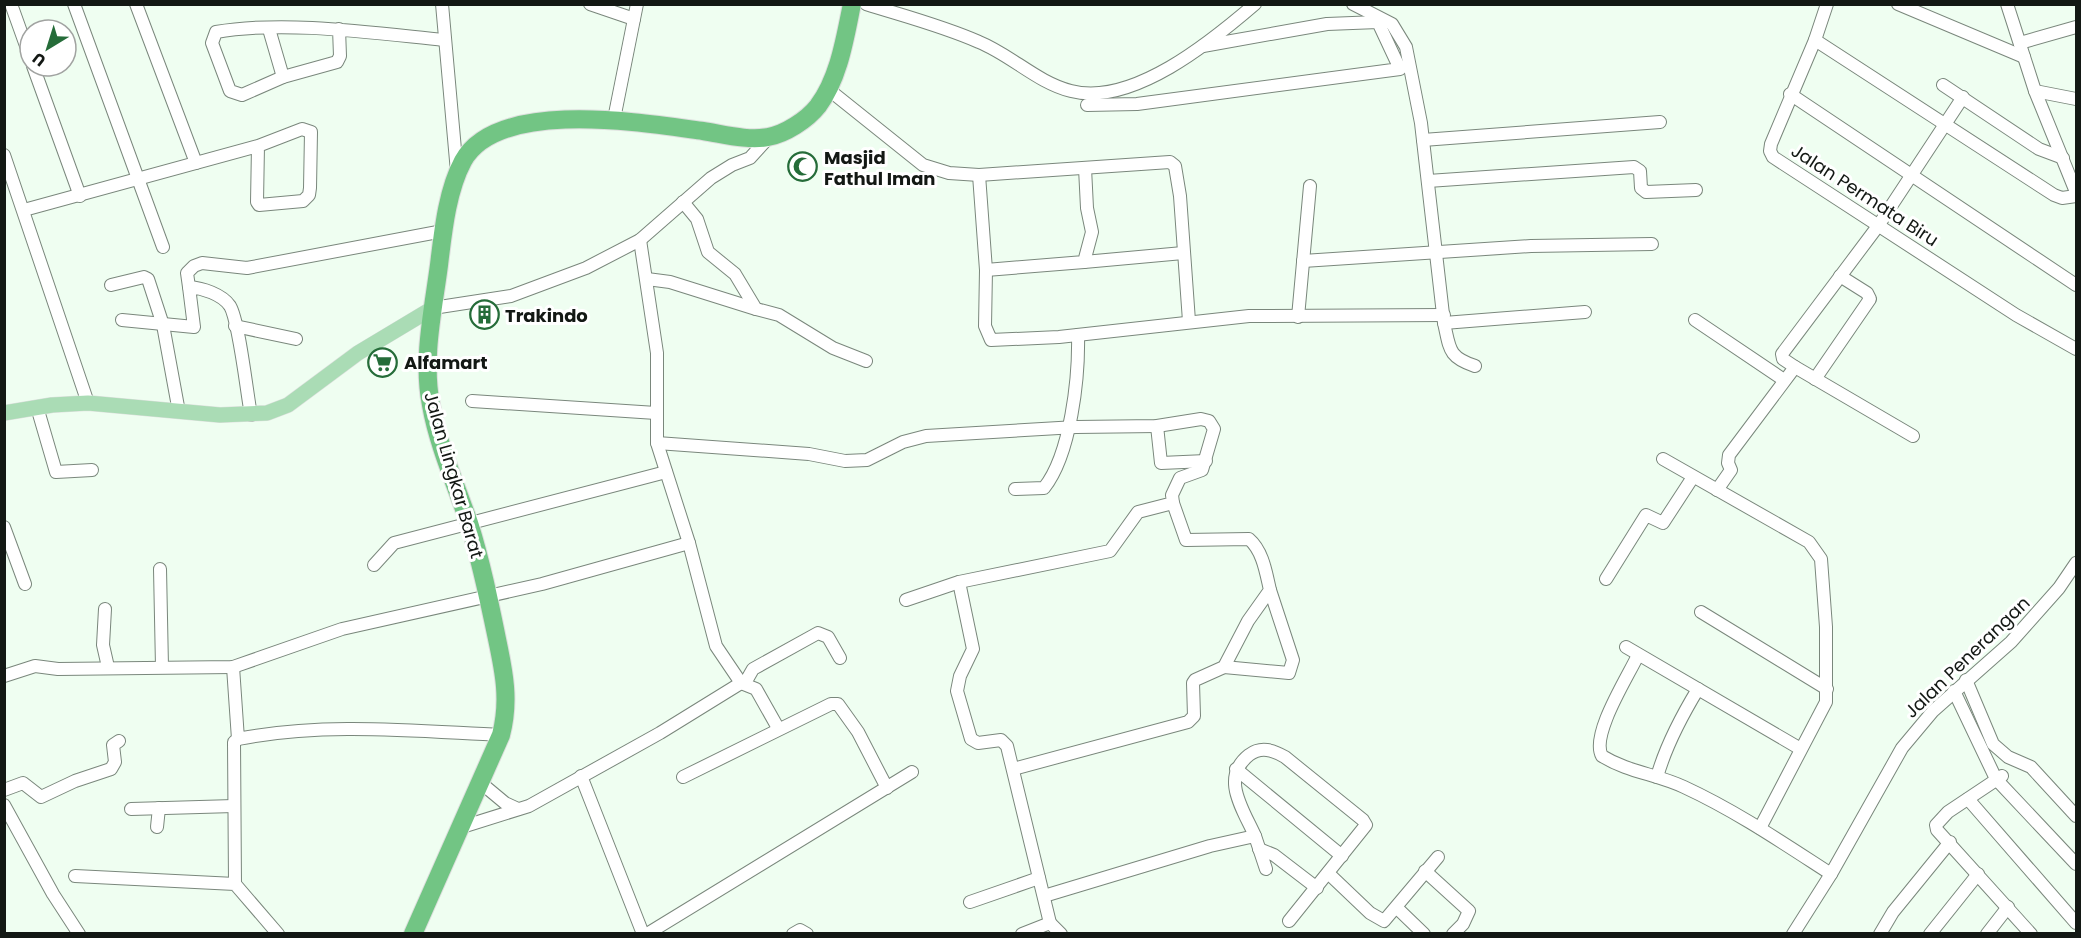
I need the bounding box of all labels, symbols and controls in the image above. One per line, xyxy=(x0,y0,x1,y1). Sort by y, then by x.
north arrow xyxy=(18,18,78,78)
text: U xyxy=(28,47,51,72)
street label: Jalan Permata Biru xyxy=(1787,138,1943,252)
place label: Masjid Fathul Iman xyxy=(824,145,936,191)
mosque icon: Masjid Fathul Iman xyxy=(787,151,819,183)
building icon: Trakindo xyxy=(468,299,500,331)
place label: Trakindo xyxy=(505,303,588,328)
supermarket icon: Alfamart xyxy=(367,346,399,378)
place label: Alfamart xyxy=(404,350,488,375)
street label: Jalan Lingkar Barat xyxy=(418,389,490,561)
street label: Jalan Penerangan xyxy=(1899,591,2035,723)

